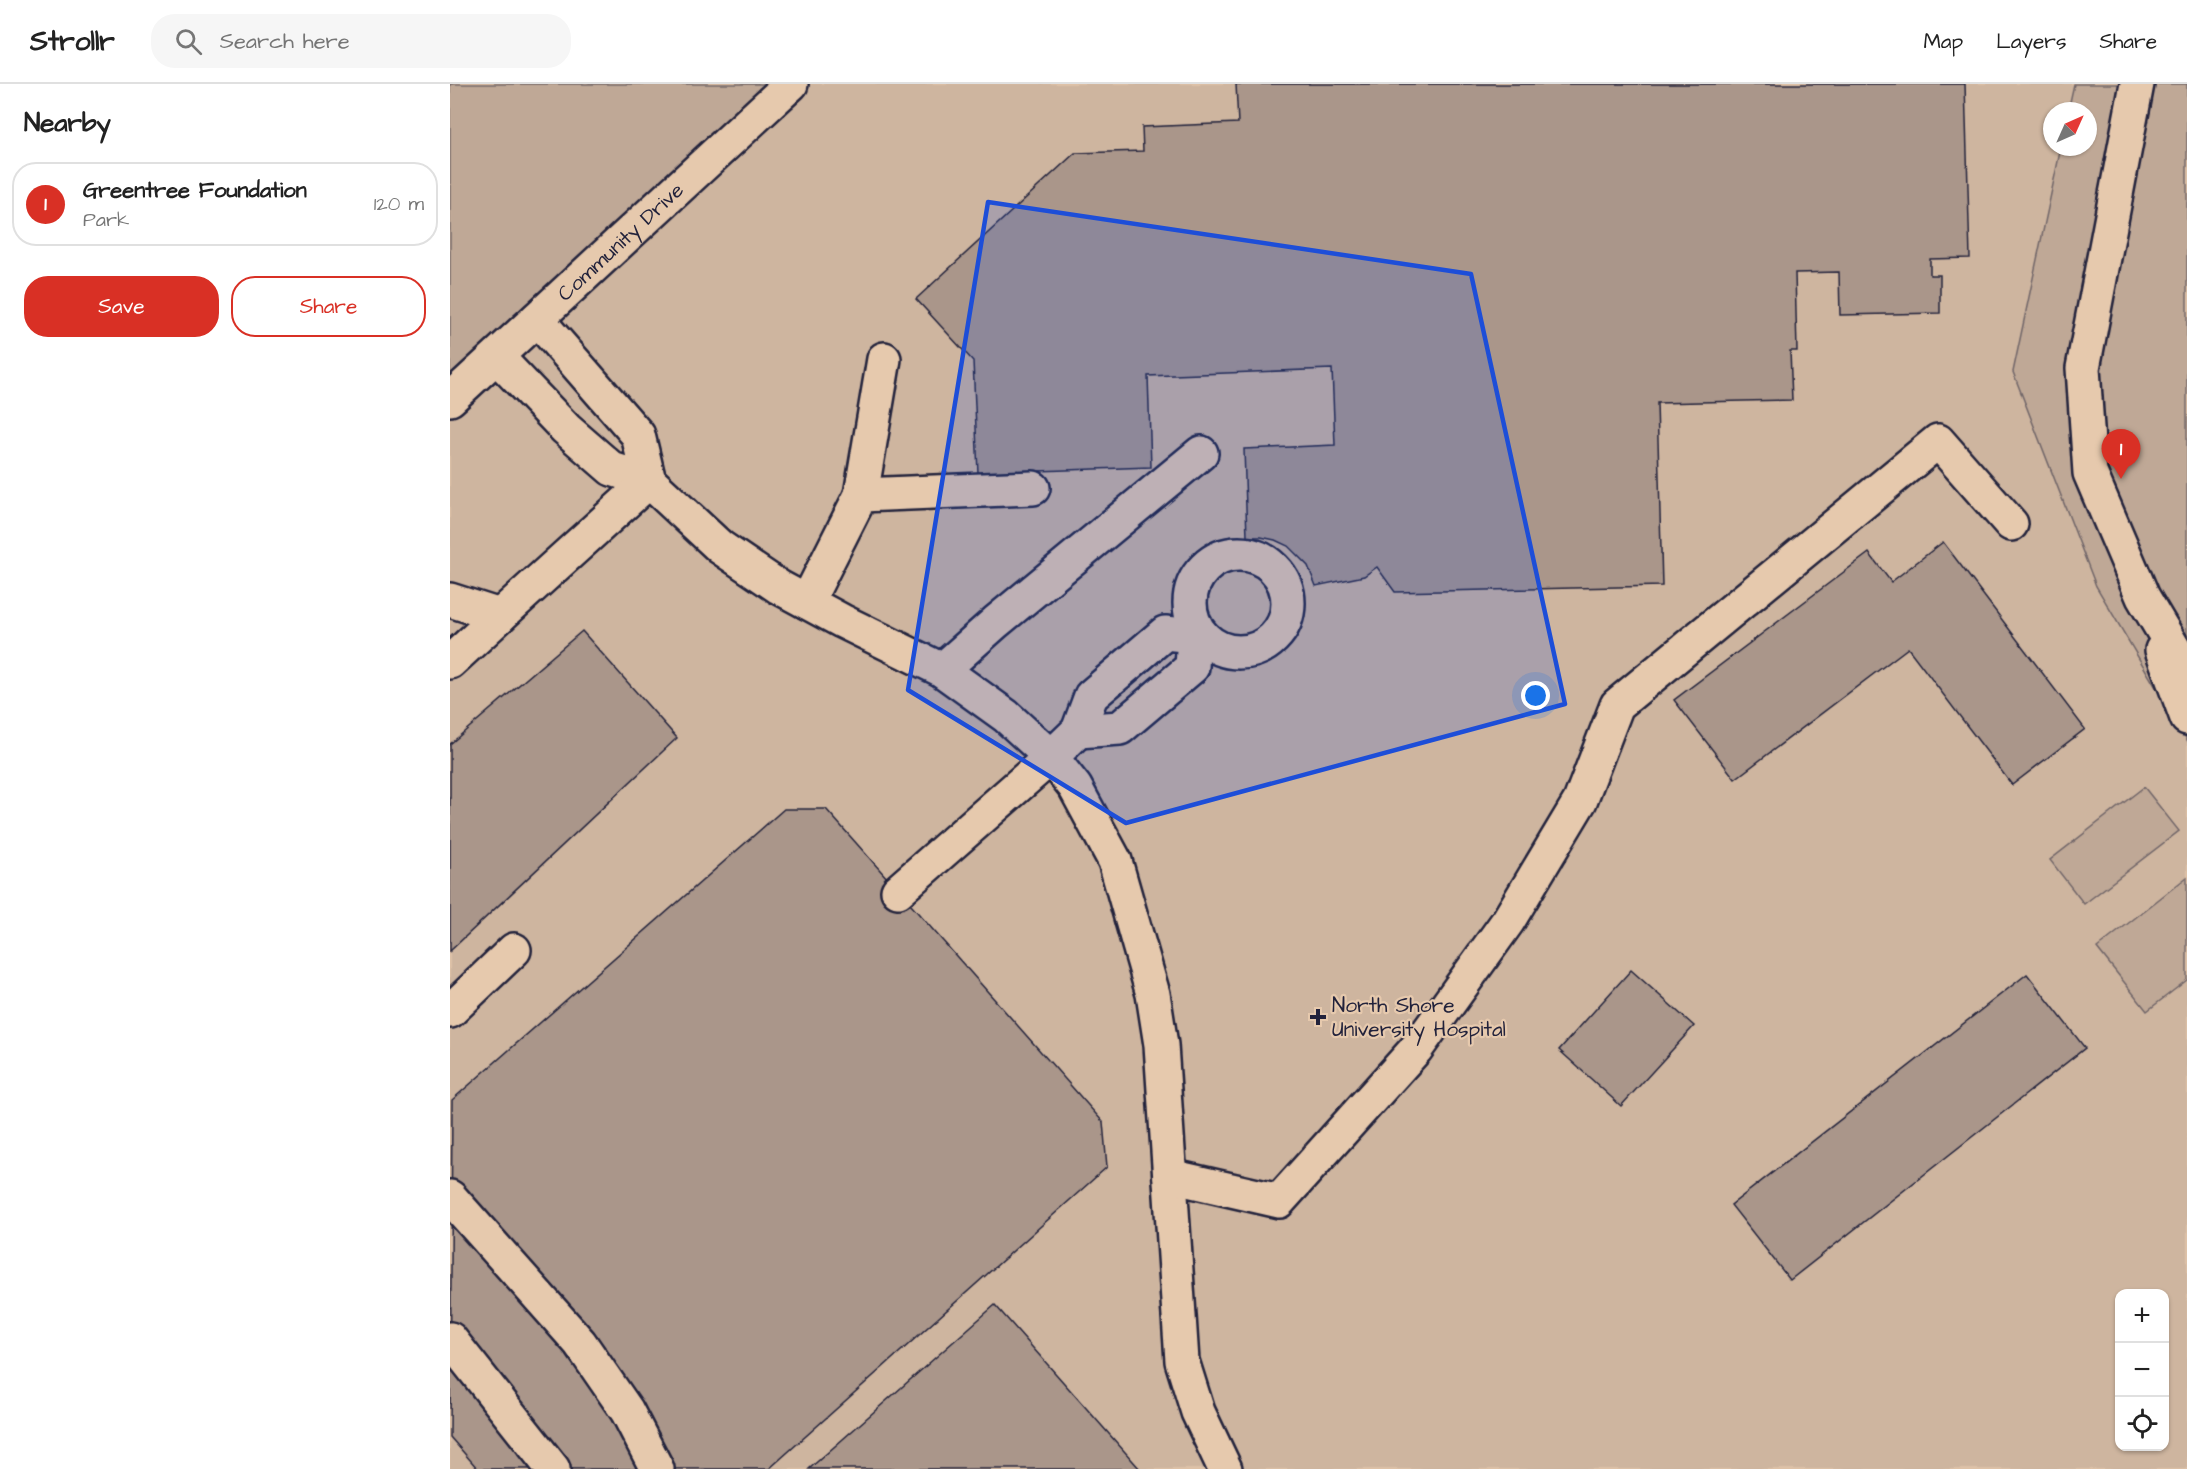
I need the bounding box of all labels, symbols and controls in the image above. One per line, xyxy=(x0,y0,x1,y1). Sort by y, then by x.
search box xyxy=(151,14,571,68)
text: Strollr xyxy=(30,22,115,61)
icon: search xyxy=(172,25,205,58)
text: Search here xyxy=(220,26,350,57)
text: Map xyxy=(1923,27,1963,56)
text: Layers xyxy=(1996,27,2066,56)
text: Share xyxy=(2099,27,2157,56)
north arrow xyxy=(2043,102,2097,156)
text: Nearby xyxy=(24,105,111,141)
text: Greentree Foundation xyxy=(83,175,307,206)
street label: Community Drive xyxy=(551,176,690,307)
text: 1 xyxy=(44,190,47,218)
text: 120 m xyxy=(374,190,424,218)
text: Park xyxy=(83,206,129,234)
button: Save xyxy=(24,276,219,337)
button: Share xyxy=(231,276,426,337)
pin: 1 xyxy=(2102,430,2140,479)
your location xyxy=(1521,681,1550,710)
place label: North Shore University Hospital xyxy=(1332,991,1506,1046)
marker: North Shore University Hospital xyxy=(1309,1008,1327,1026)
map controls xyxy=(2115,1289,2169,1451)
button: + xyxy=(2115,1289,2169,1343)
button: − xyxy=(2115,1343,2169,1397)
button: locate xyxy=(2115,1397,2169,1451)

